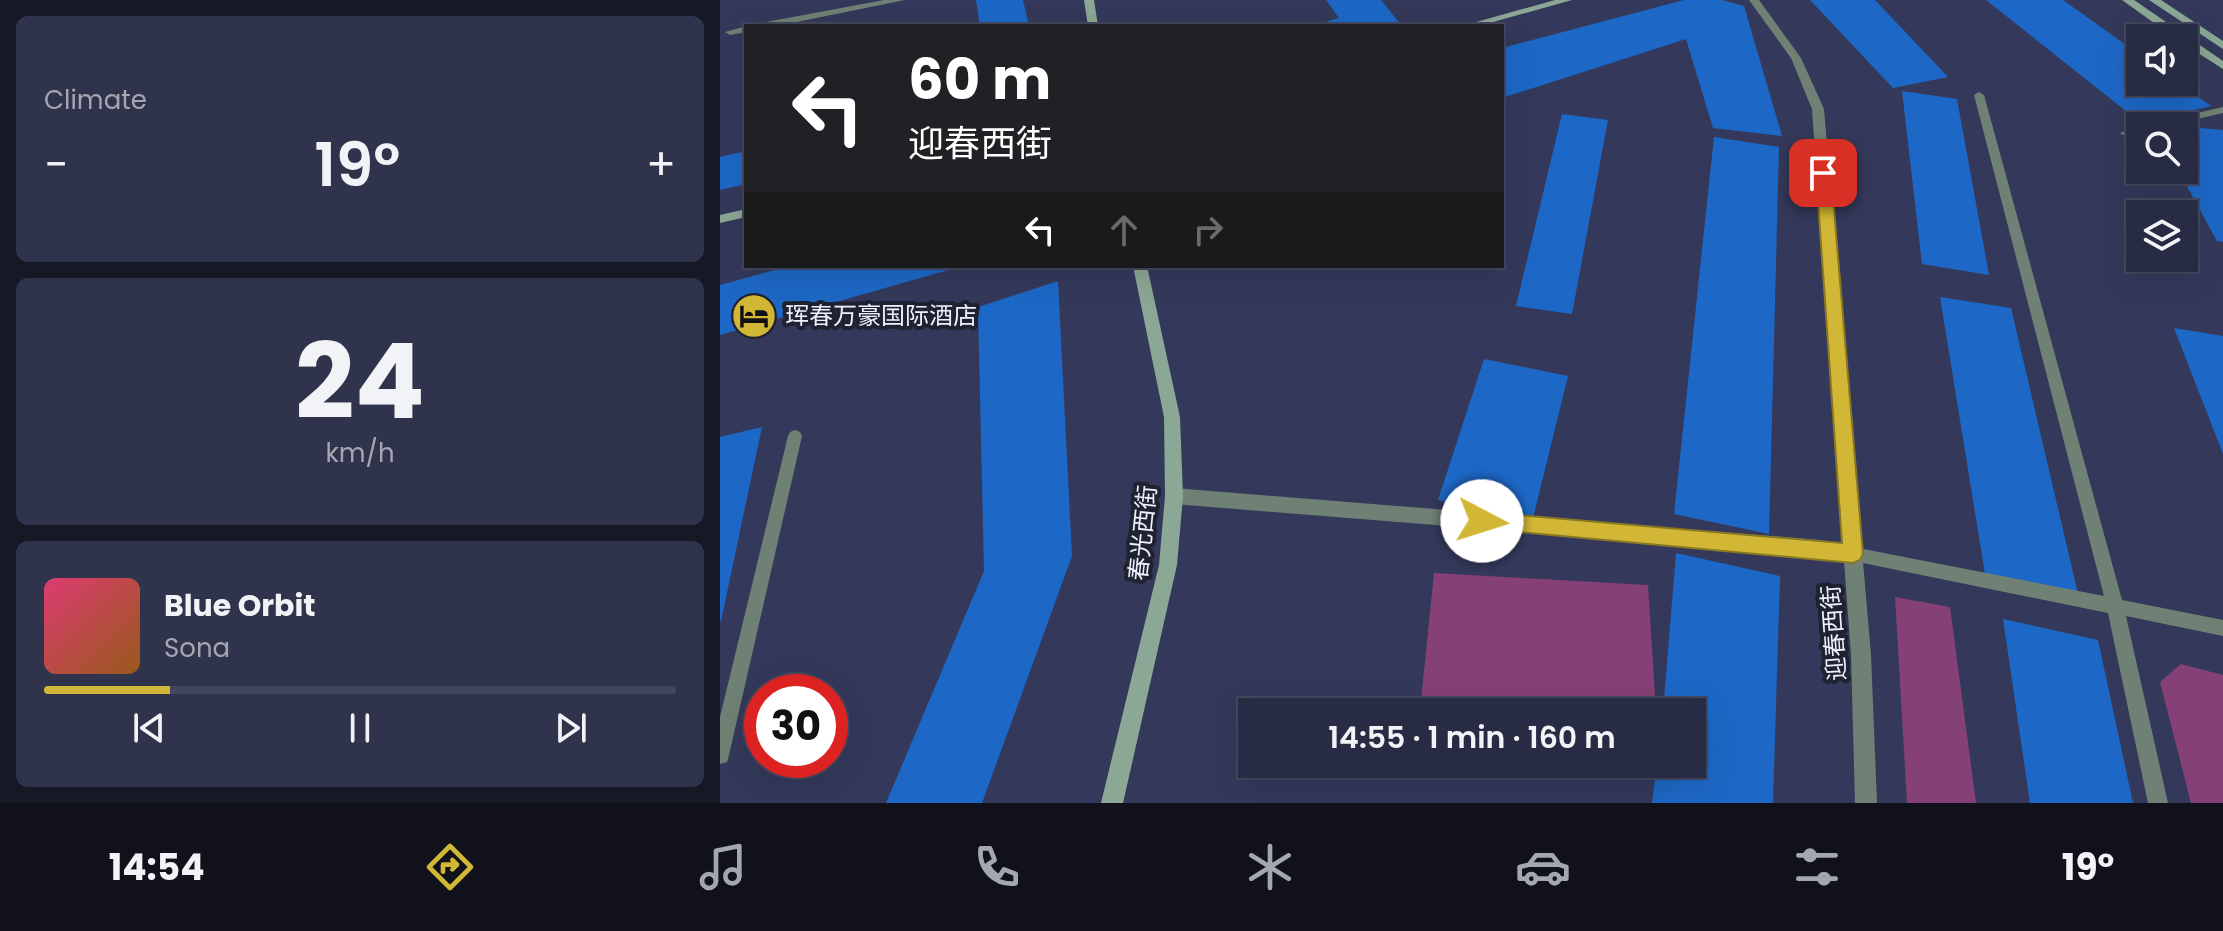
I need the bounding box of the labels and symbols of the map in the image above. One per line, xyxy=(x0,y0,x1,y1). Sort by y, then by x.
pin xyxy=(1789,139,1857,207)
hotel icon: 珲春万豪国际酒店 xyxy=(730,292,778,340)
place label: 珲春万豪国际酒店 xyxy=(785,299,977,332)
position arrow xyxy=(1440,479,1524,563)
street label: 春光西街 xyxy=(1121,483,1164,582)
street label: 迎春西街 xyxy=(1814,584,1853,682)
speed limit sign: 30 xyxy=(744,674,848,778)

